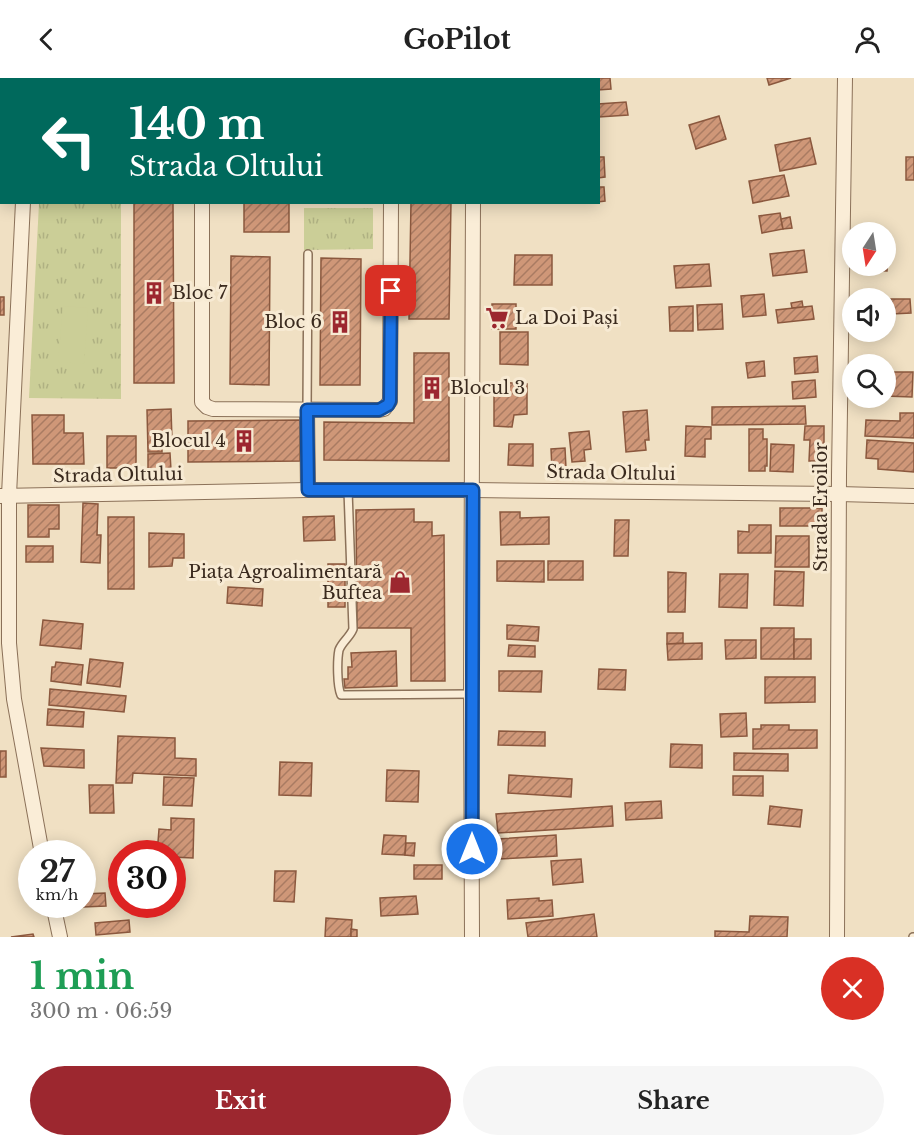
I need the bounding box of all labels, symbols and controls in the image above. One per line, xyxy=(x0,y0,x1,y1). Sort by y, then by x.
icon: back xyxy=(30,23,63,56)
text: GoPilot xyxy=(403,23,511,56)
icon: person xyxy=(851,23,884,56)
text: 140 m xyxy=(129,98,265,150)
icon: left xyxy=(30,102,108,180)
text: Strada Oltului xyxy=(129,150,323,183)
north arrow xyxy=(842,222,896,276)
map controls xyxy=(842,222,896,408)
pin xyxy=(365,265,416,316)
icon: arrive xyxy=(374,274,407,307)
building icon: Bloc 7 xyxy=(141,280,167,306)
place label: Bloc 7 xyxy=(172,282,228,304)
button: sound xyxy=(842,288,896,342)
supermarket icon: La Doi Pași xyxy=(484,305,510,331)
place label: La Doi Pași xyxy=(515,307,618,329)
building icon: Bloc 6 xyxy=(327,309,353,335)
place label: Bloc 6 xyxy=(264,311,322,333)
button: search xyxy=(842,354,896,408)
building icon: Blocul 3 xyxy=(419,375,445,401)
place label: Blocul 3 xyxy=(450,377,525,399)
building icon: Blocul 4 xyxy=(231,428,257,454)
place label: Blocul 4 xyxy=(151,430,226,452)
street label: Strada Eroilor xyxy=(810,442,832,572)
street label: Strada Oltului xyxy=(546,461,676,485)
street label: Strada Oltului xyxy=(53,463,183,487)
place label: Piața Agroalimentară Buftea xyxy=(188,561,382,604)
shop icon: Piața Agroalimentară Buftea xyxy=(387,569,413,595)
position arrow xyxy=(440,817,504,881)
speed limit sign: 30 xyxy=(108,840,186,918)
text: 27 xyxy=(39,853,75,890)
text: km/h xyxy=(36,885,78,904)
text: 1 min xyxy=(30,954,134,999)
button: close xyxy=(821,957,884,1020)
text: 300 m · 06:59 xyxy=(30,999,172,1023)
button: Exit xyxy=(30,1066,451,1135)
button: Share xyxy=(463,1066,884,1135)

